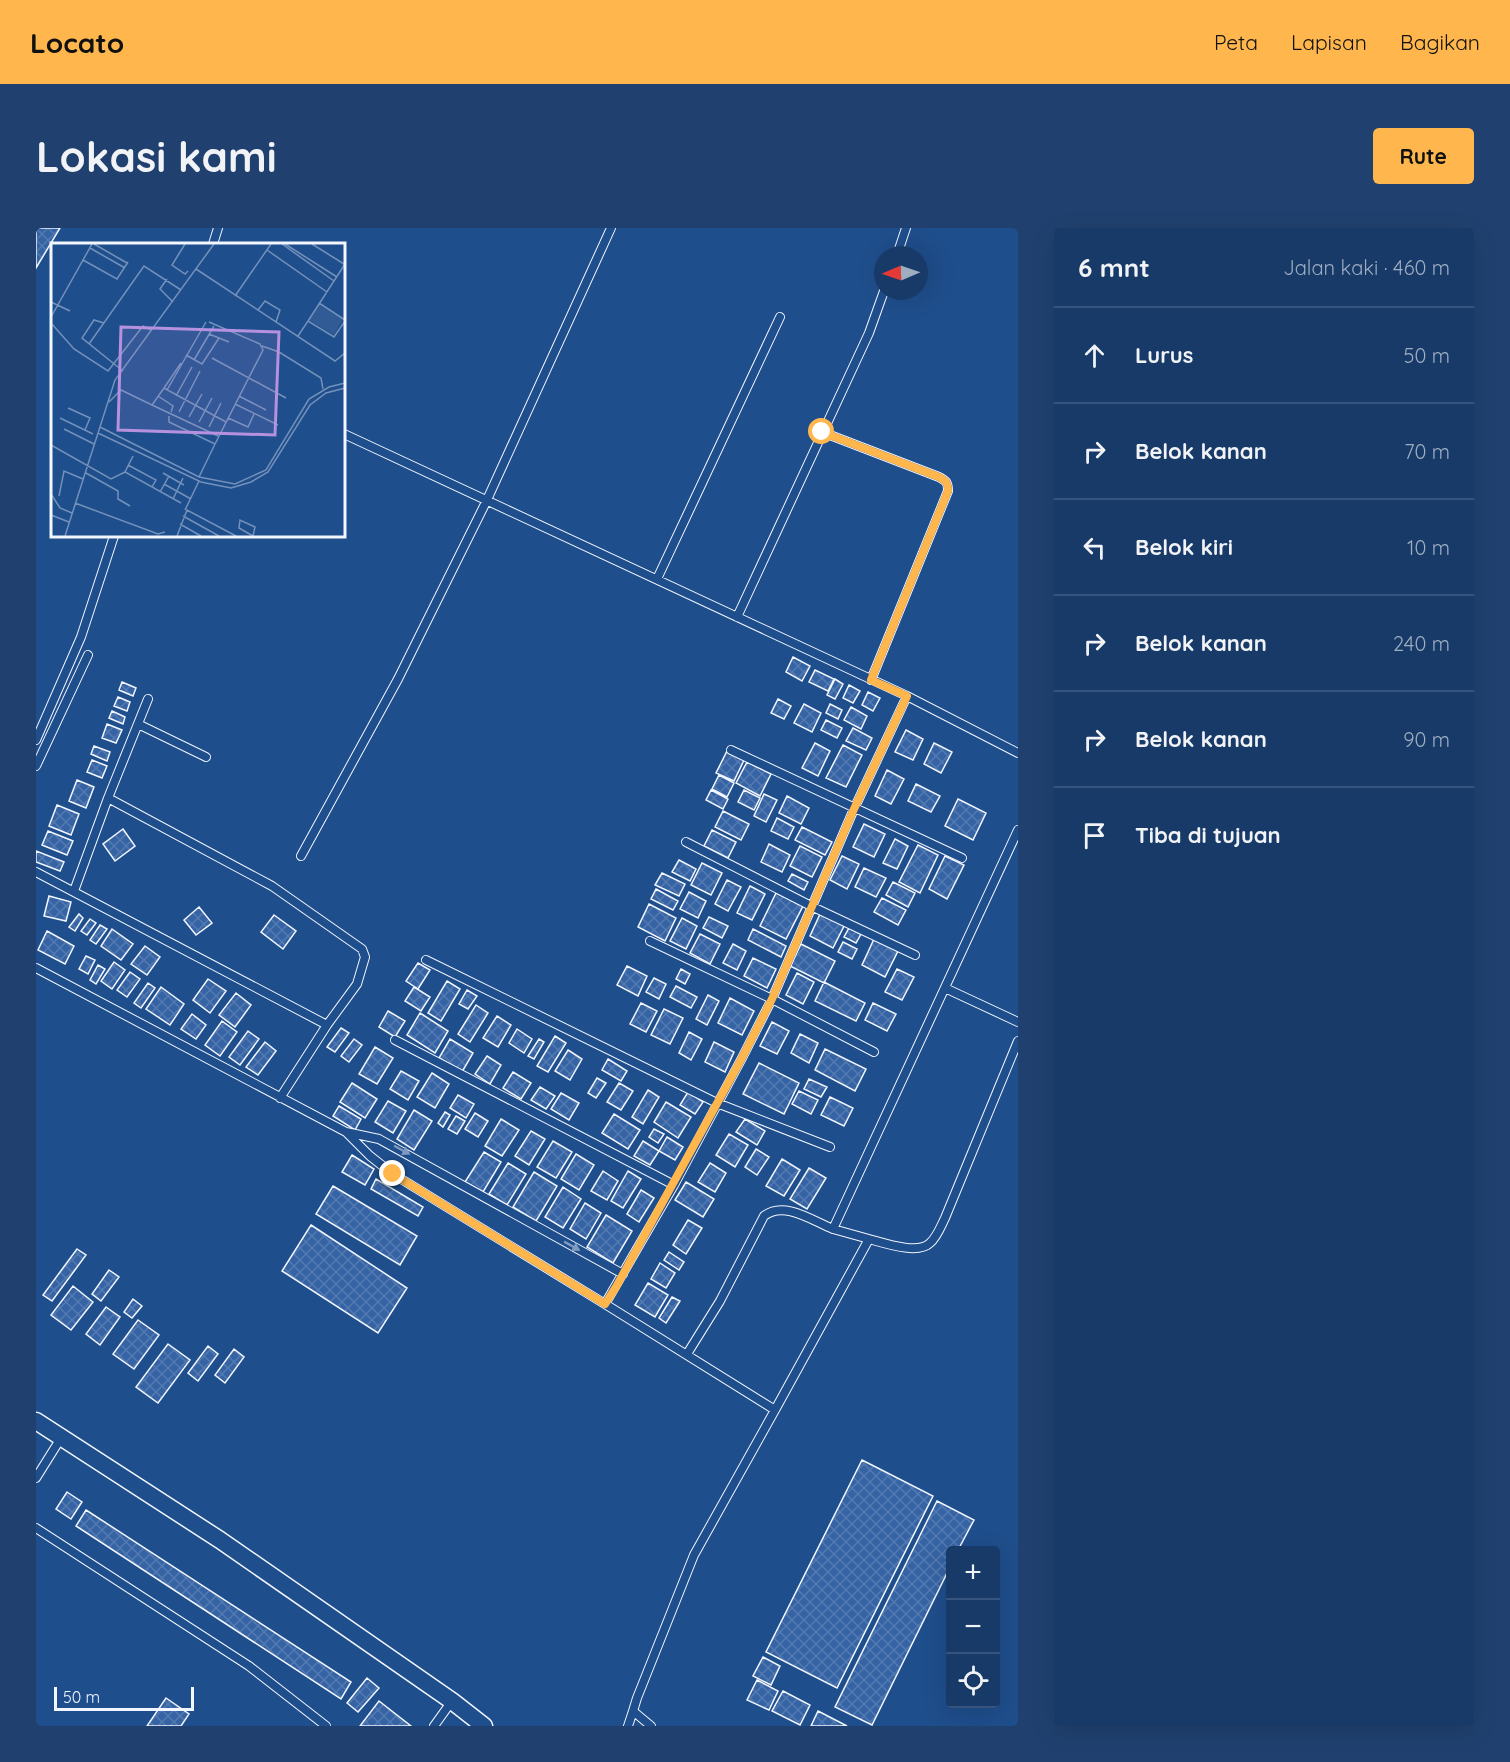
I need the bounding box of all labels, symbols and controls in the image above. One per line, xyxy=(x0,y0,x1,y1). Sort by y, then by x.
text: Locato xyxy=(30,25,124,60)
text: Peta xyxy=(1214,29,1258,55)
text: Lapisan xyxy=(1291,29,1367,55)
text: Bagikan xyxy=(1400,29,1480,55)
button: Rute xyxy=(1373,128,1474,184)
text: Lokasi kami xyxy=(36,130,277,183)
inset map xyxy=(51,243,345,537)
north arrow xyxy=(874,246,928,300)
text: 6 mnt xyxy=(1078,251,1150,284)
text: Jalan kaki · 460 m xyxy=(1283,255,1450,280)
icon: ahead xyxy=(1078,339,1111,372)
text: Lurus xyxy=(1135,341,1193,369)
text: 50 m xyxy=(1404,343,1450,368)
route start xyxy=(808,418,834,444)
icon: right xyxy=(1078,435,1111,468)
text: Belok kanan xyxy=(1135,437,1267,465)
text: 70 m xyxy=(1404,439,1450,464)
icon: left xyxy=(1078,531,1111,564)
text: Belok kiri xyxy=(1135,533,1233,561)
text: 10 m xyxy=(1407,535,1450,560)
icon: right xyxy=(1078,627,1111,660)
text: Belok kanan xyxy=(1135,629,1267,657)
text: 240 m xyxy=(1393,631,1450,656)
icon: right xyxy=(1078,723,1111,756)
text: Belok kanan xyxy=(1135,725,1267,753)
text: 90 m xyxy=(1403,727,1450,752)
icon: arrive xyxy=(1078,819,1111,852)
text: Tiba di tujuan xyxy=(1135,821,1281,849)
one-way arrow xyxy=(393,1146,410,1155)
route end xyxy=(379,1160,405,1186)
one-way arrow xyxy=(564,1240,580,1251)
map controls xyxy=(946,1546,1000,1708)
button: + xyxy=(946,1546,1000,1600)
button: − xyxy=(946,1600,1000,1654)
button: locate xyxy=(946,1654,1000,1708)
scale bar xyxy=(54,1684,194,1712)
text: 50 m xyxy=(63,1687,100,1707)

